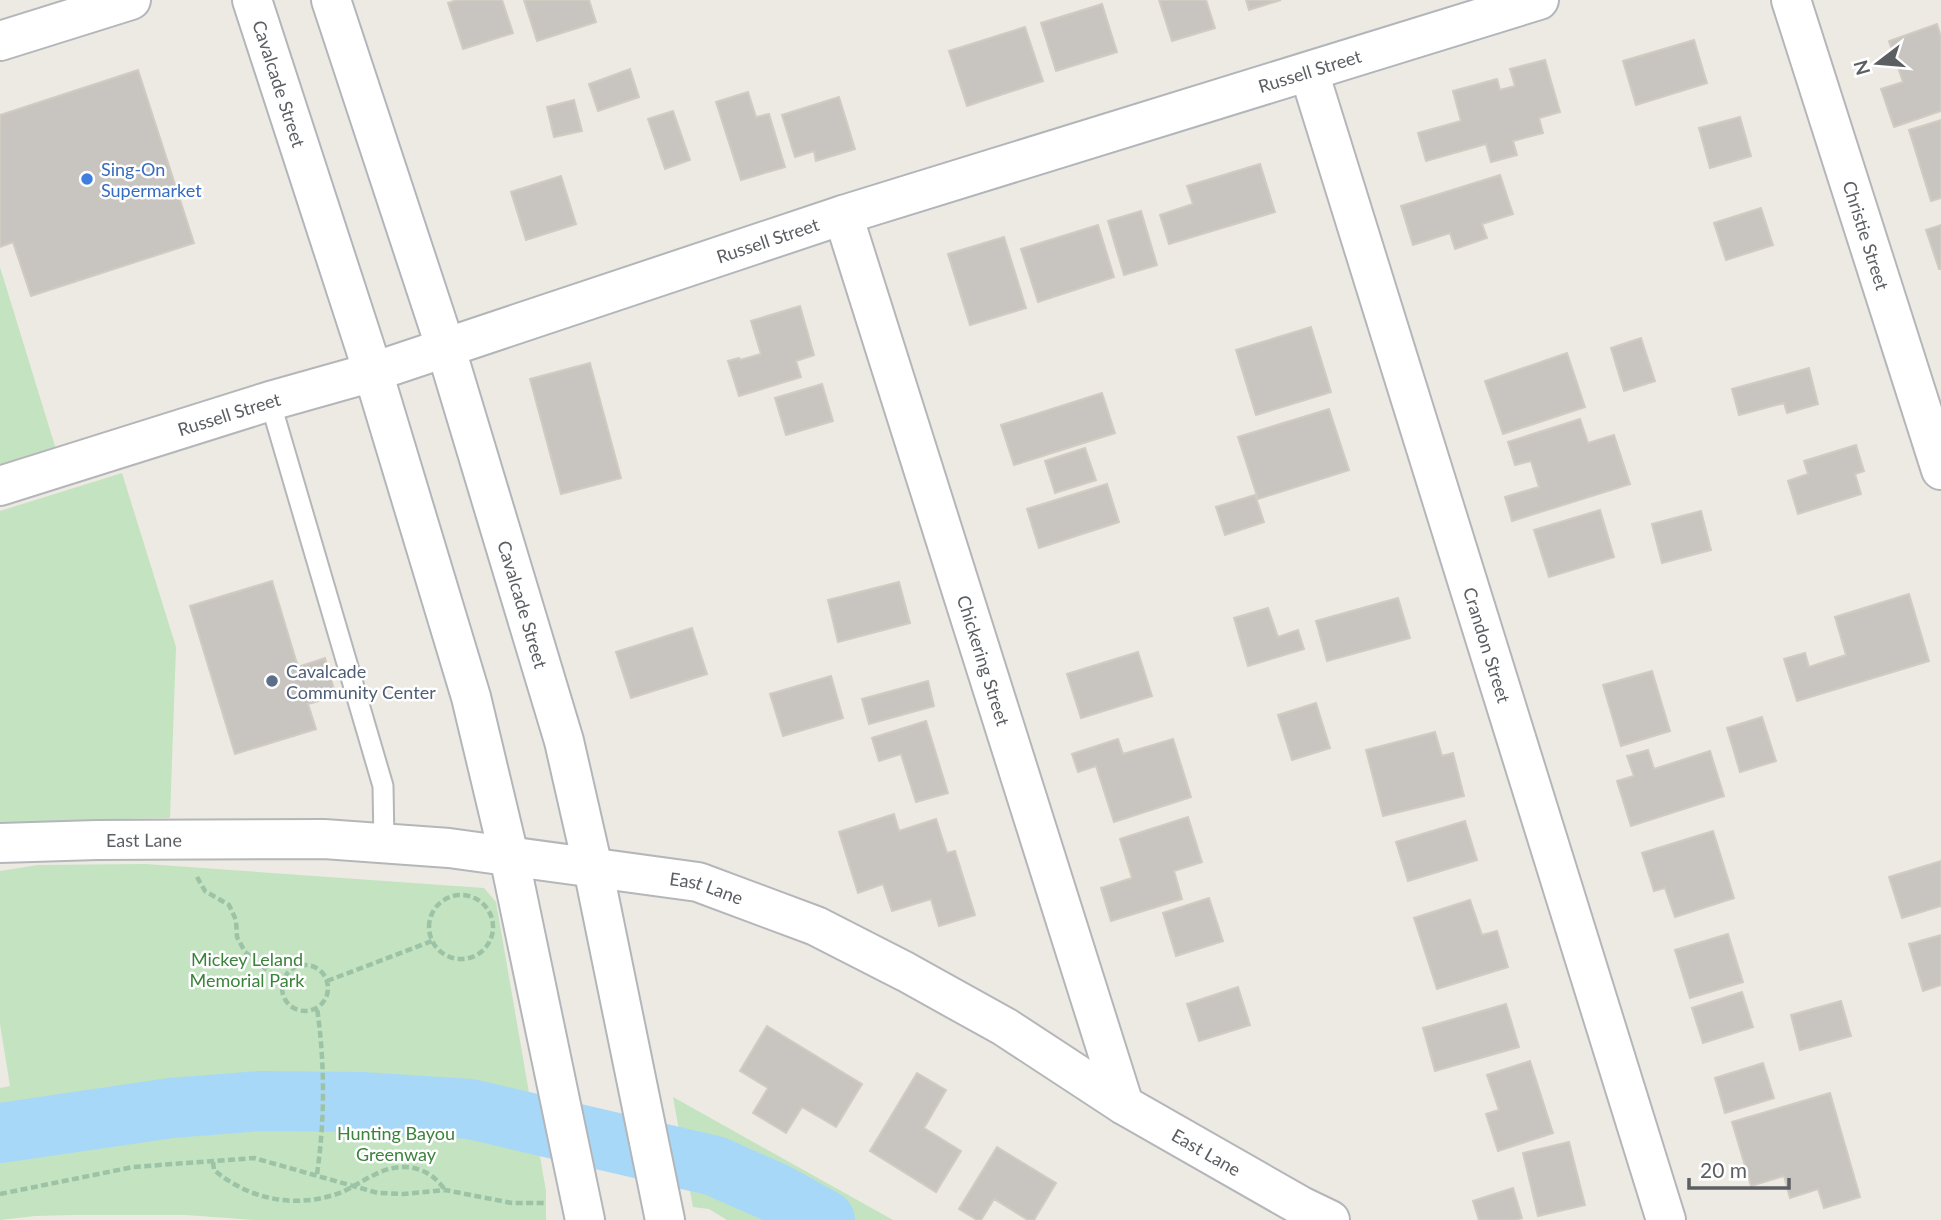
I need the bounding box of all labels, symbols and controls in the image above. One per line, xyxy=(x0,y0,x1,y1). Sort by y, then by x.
street label: Cavalcade Street xyxy=(248,17,310,151)
north arrow xyxy=(1843,28,1913,98)
street label: Russell Street xyxy=(1256,44,1364,97)
text: N xyxy=(1848,58,1874,78)
place label: Sing-On Supermarket xyxy=(101,158,202,201)
marker: Sing-On Supermarket xyxy=(79,171,95,187)
street label: Christie Street xyxy=(1838,178,1894,293)
street label: Russell Street xyxy=(714,213,822,268)
street label: Russell Street xyxy=(175,387,283,440)
street label: Cavalcade Street xyxy=(493,538,553,671)
street label: Crandon Street xyxy=(1459,584,1516,706)
street label: Chickering Street xyxy=(953,592,1015,729)
place label: Cavalcade Community Center xyxy=(286,660,436,703)
marker: Cavalcade Community Center xyxy=(264,673,280,689)
street label: East Lane xyxy=(106,829,182,851)
street label: East Lane xyxy=(668,867,746,909)
park label: Mickey Leland Memorial Park xyxy=(190,948,305,991)
park label: Hunting Bayou Greenway xyxy=(337,1122,455,1165)
street label: East Lane xyxy=(1168,1124,1245,1180)
scale bar xyxy=(1689,1146,1789,1190)
text: 20 m xyxy=(1700,1157,1747,1182)

